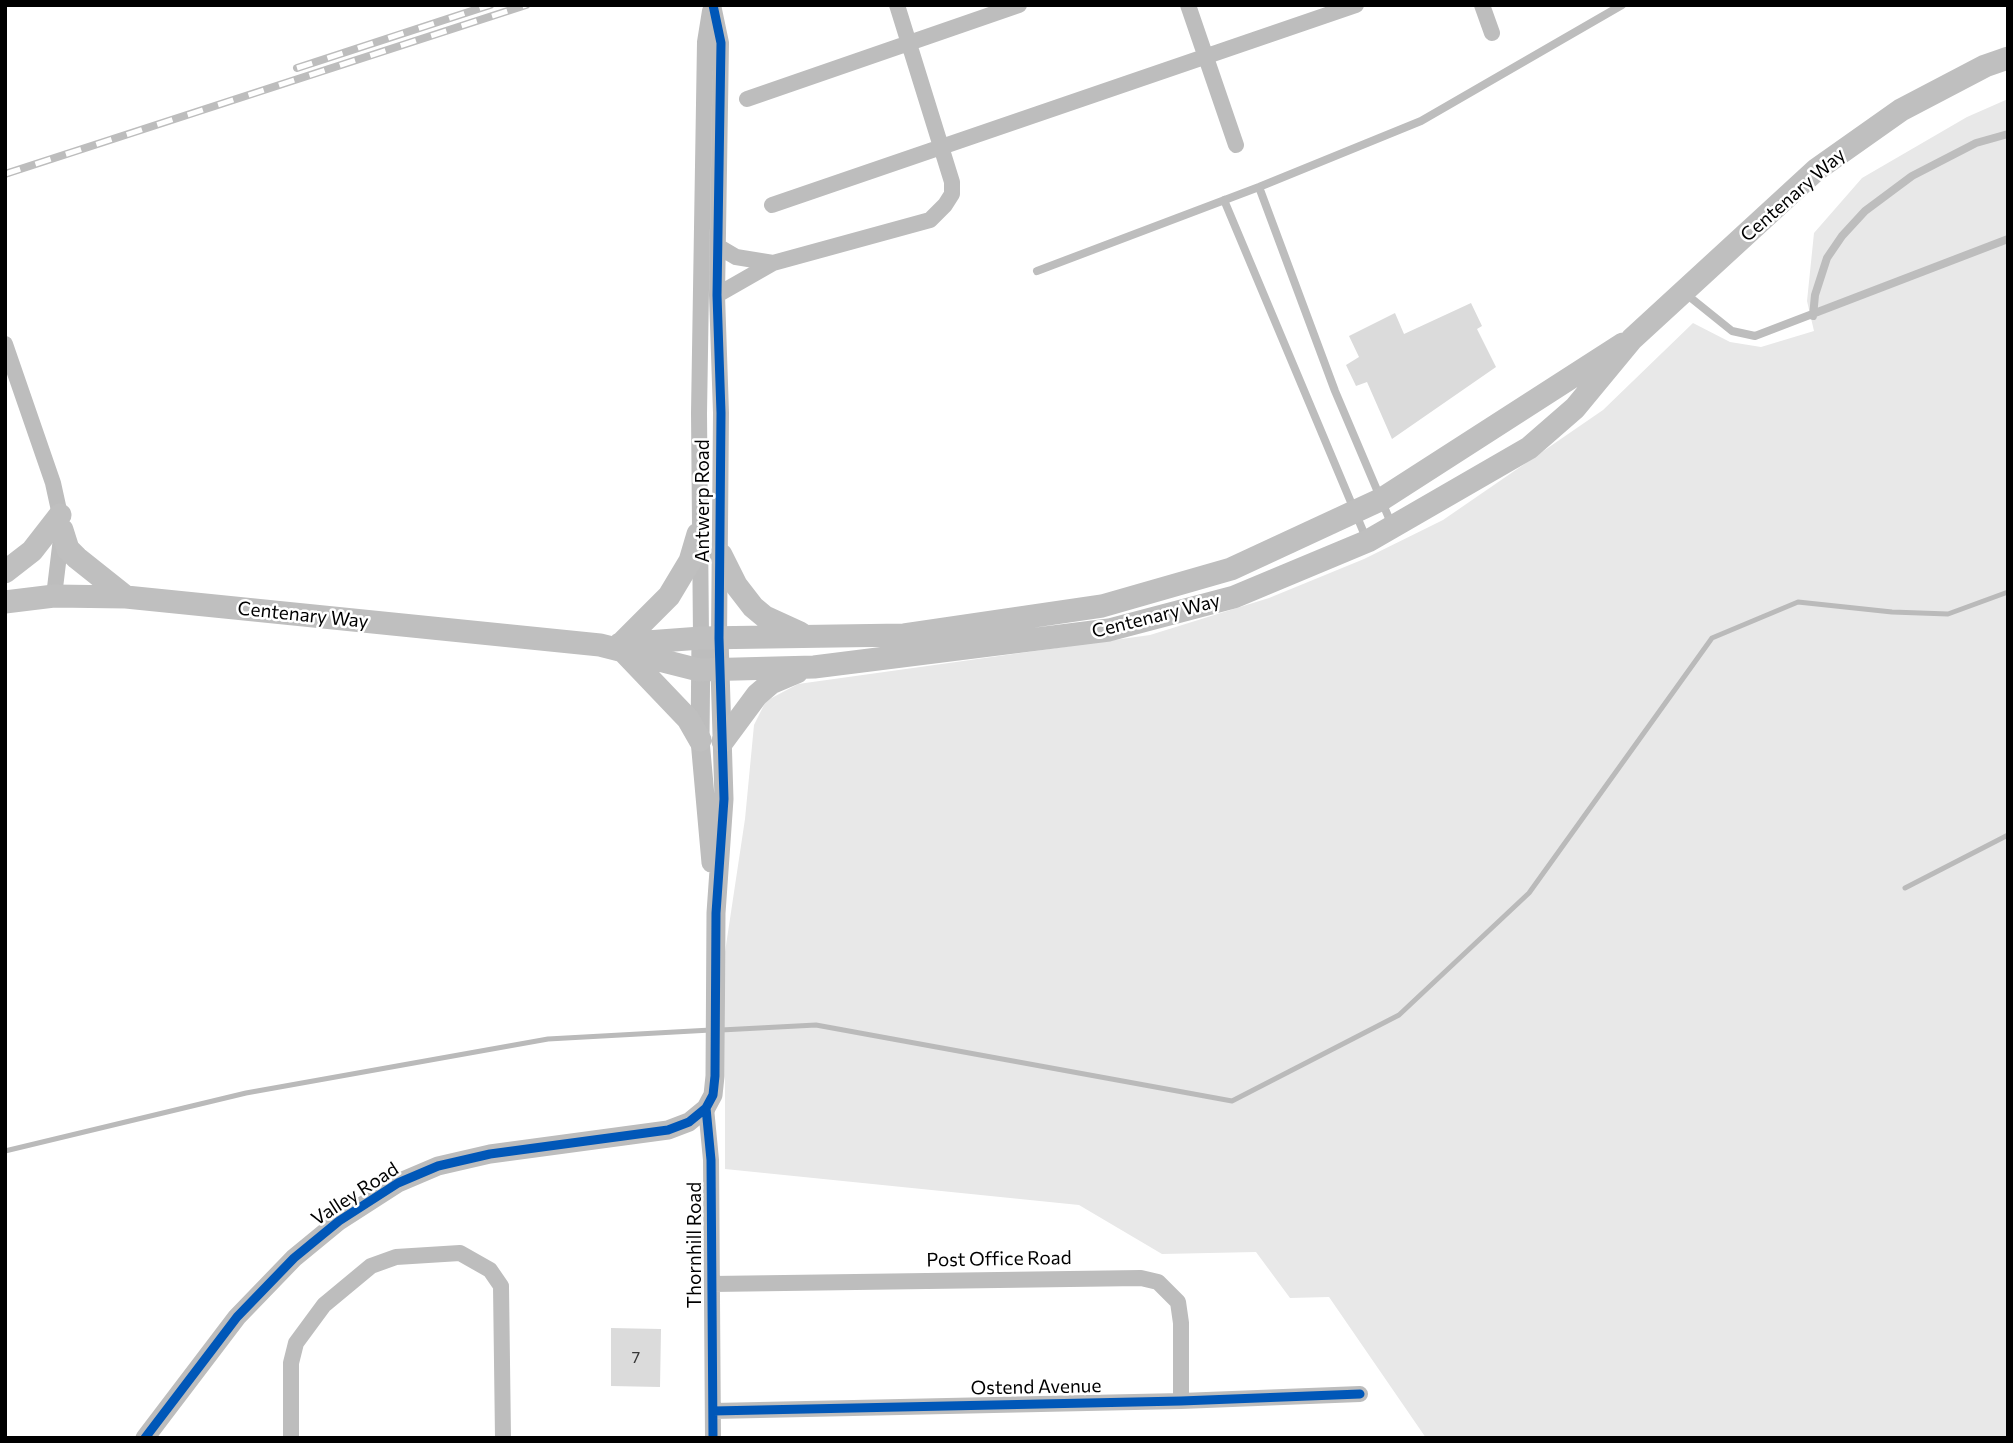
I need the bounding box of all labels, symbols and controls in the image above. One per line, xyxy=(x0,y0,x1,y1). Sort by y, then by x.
street label: Centenary Way xyxy=(1736,143,1850,247)
street label: Antwerp Road xyxy=(692,439,714,563)
street label: Centenary Way xyxy=(1089,589,1223,643)
street label: Centenary Way xyxy=(236,597,370,633)
street label: Valley Road xyxy=(307,1157,403,1231)
street label: Thornhill Road xyxy=(684,1182,706,1308)
street label: Post Office Road xyxy=(926,1246,1072,1272)
house number: 7 xyxy=(632,1348,640,1368)
street label: Ostend Avenue xyxy=(970,1374,1102,1400)

